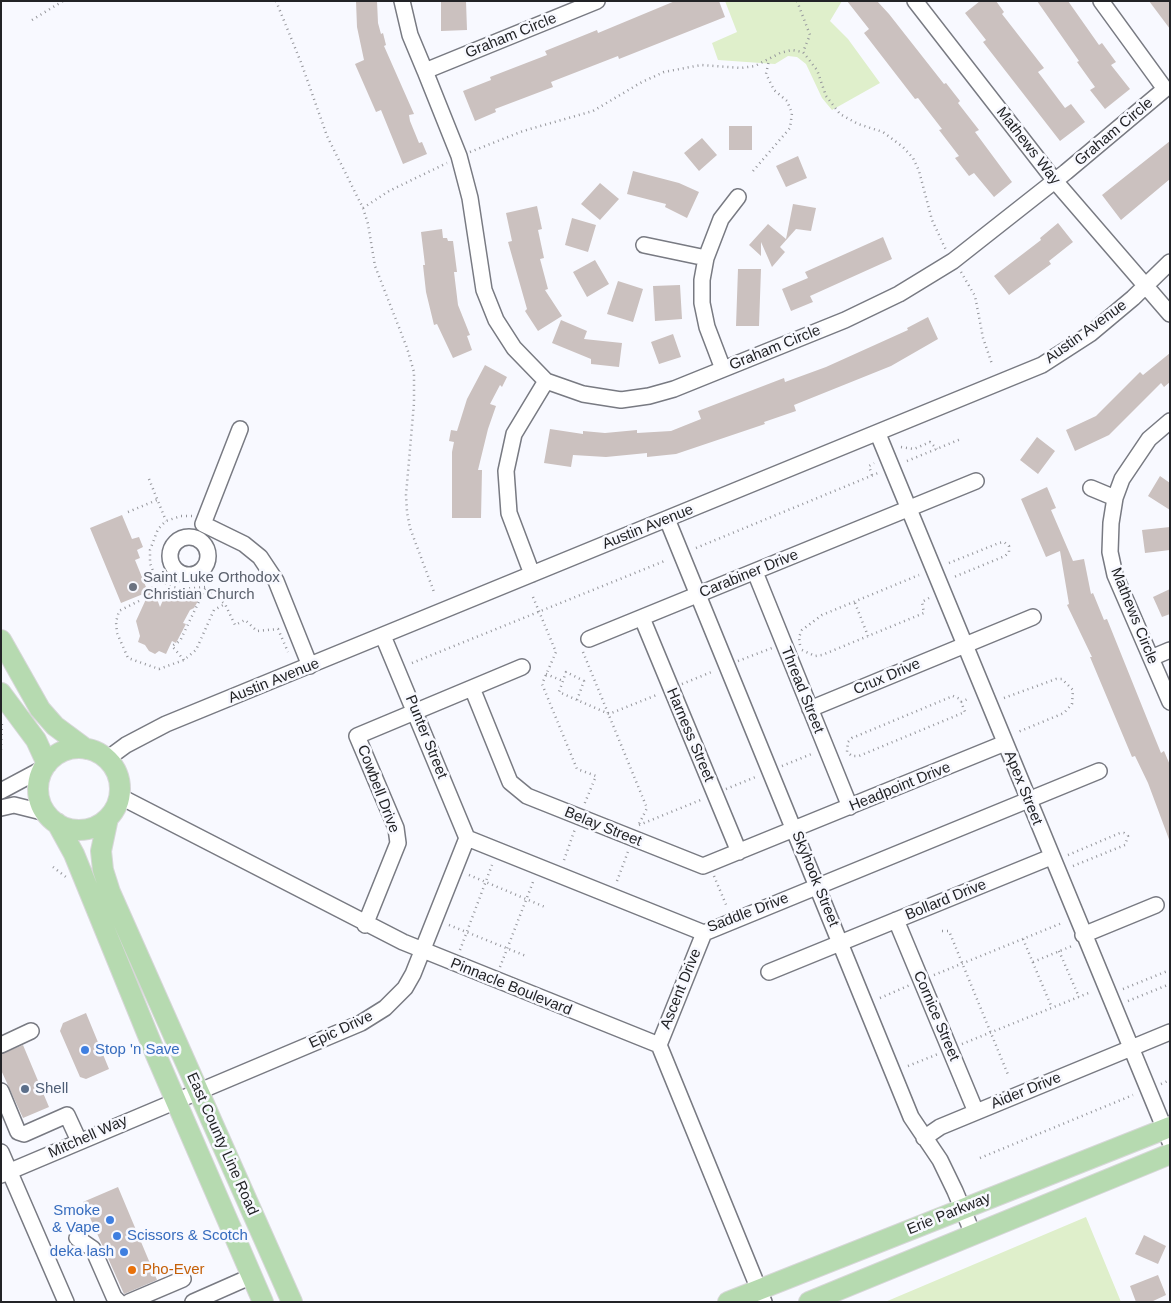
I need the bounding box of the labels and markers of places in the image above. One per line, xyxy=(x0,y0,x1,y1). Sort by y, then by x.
place label: Saint Luke Orthodox Christian Church xyxy=(143,569,280,604)
marker: Saint Luke Orthodox Christian Church xyxy=(127,581,139,593)
place label: Stop 'n Save xyxy=(95,1041,180,1059)
marker: Stop 'n Save xyxy=(79,1044,91,1056)
place label: Shell xyxy=(35,1080,68,1098)
marker: Shell xyxy=(19,1083,31,1095)
place label: Smoke & Vape xyxy=(52,1202,100,1237)
marker: Smoke & Vape xyxy=(104,1214,116,1226)
place label: Scissors & Scotch xyxy=(127,1227,248,1245)
marker: Scissors & Scotch xyxy=(111,1230,123,1242)
place label: deka lash xyxy=(50,1243,114,1261)
marker: deka lash xyxy=(118,1246,130,1258)
place label: Pho-Ever xyxy=(142,1261,205,1279)
marker: Pho-Ever xyxy=(126,1264,138,1276)

